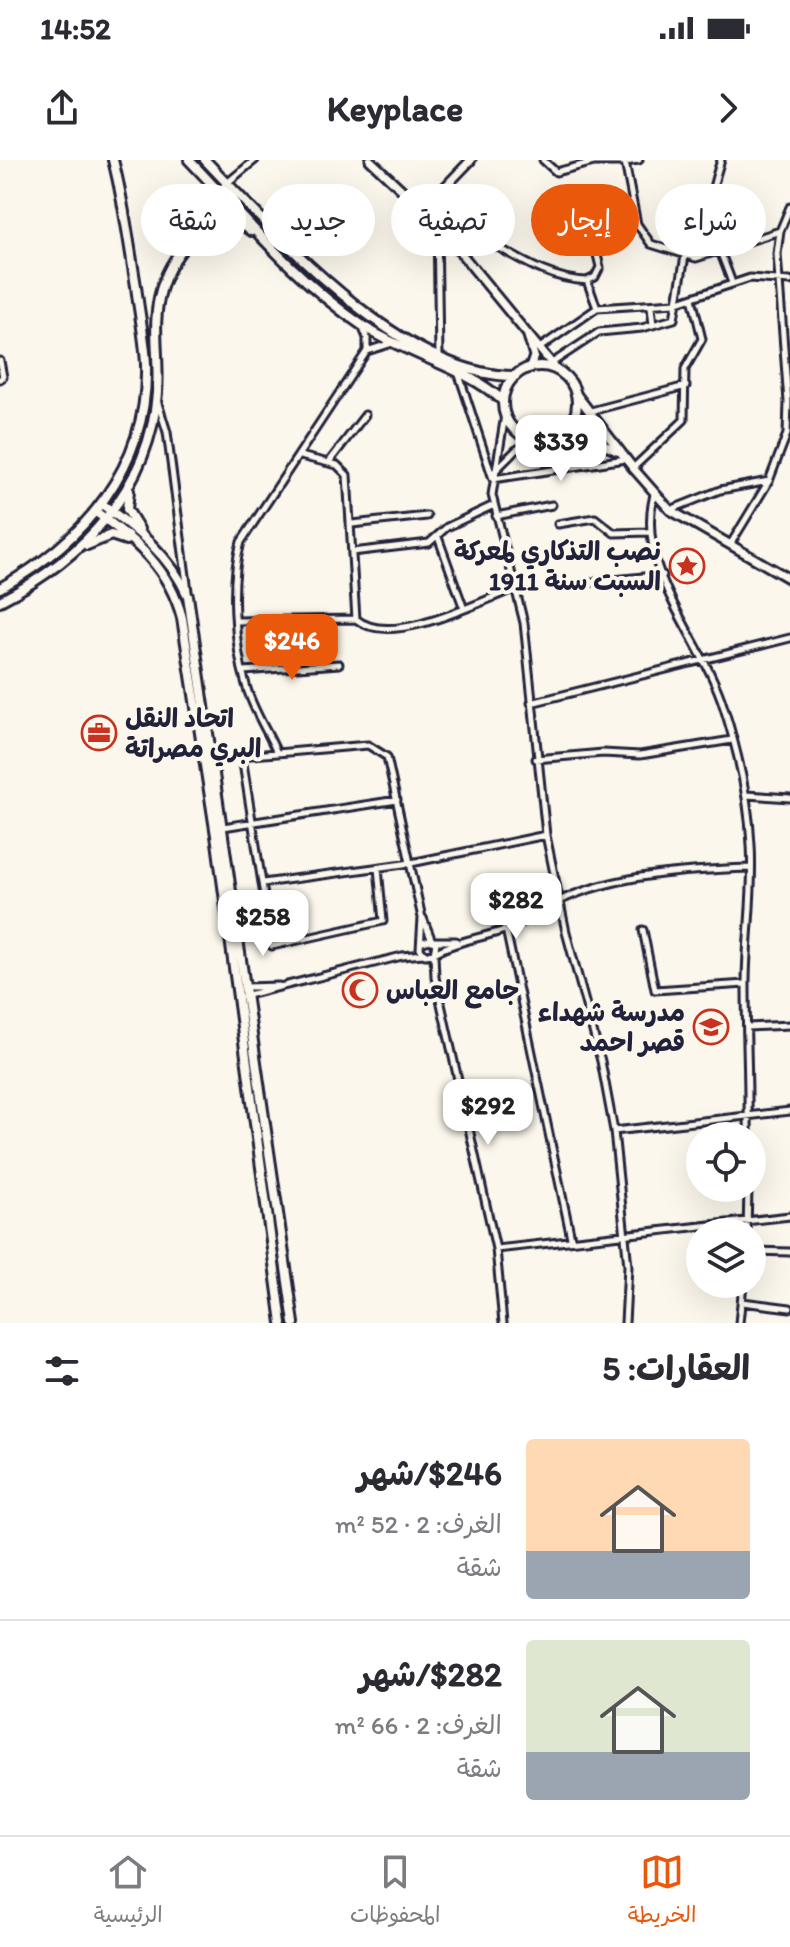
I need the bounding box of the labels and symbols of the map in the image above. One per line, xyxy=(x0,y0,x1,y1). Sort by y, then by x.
pin: $339 xyxy=(514,415,608,483)
place label: نصب التذكاري لمعركة السبت سنة 1911 xyxy=(454,535,661,597)
place icon: نصب التذكاري لمعركة السبت سنة 1911 xyxy=(668,547,706,585)
pin: $246 xyxy=(245,614,339,682)
place label: اتحاد النقل البري مصراتة xyxy=(125,702,261,767)
office icon: اتحاد النقل البري مصراتة xyxy=(80,714,118,752)
pin: $282 xyxy=(469,873,563,941)
pin: $258 xyxy=(216,890,310,958)
mosque icon: جامع العباس xyxy=(341,971,379,1009)
place label: جامع العباس xyxy=(386,974,519,1009)
place label: مدرسة شهداء قصر احمد xyxy=(538,996,685,1058)
school or university icon: مدرسة شهداء قصر احمد xyxy=(692,1008,730,1046)
pin: $292 xyxy=(441,1079,535,1147)

